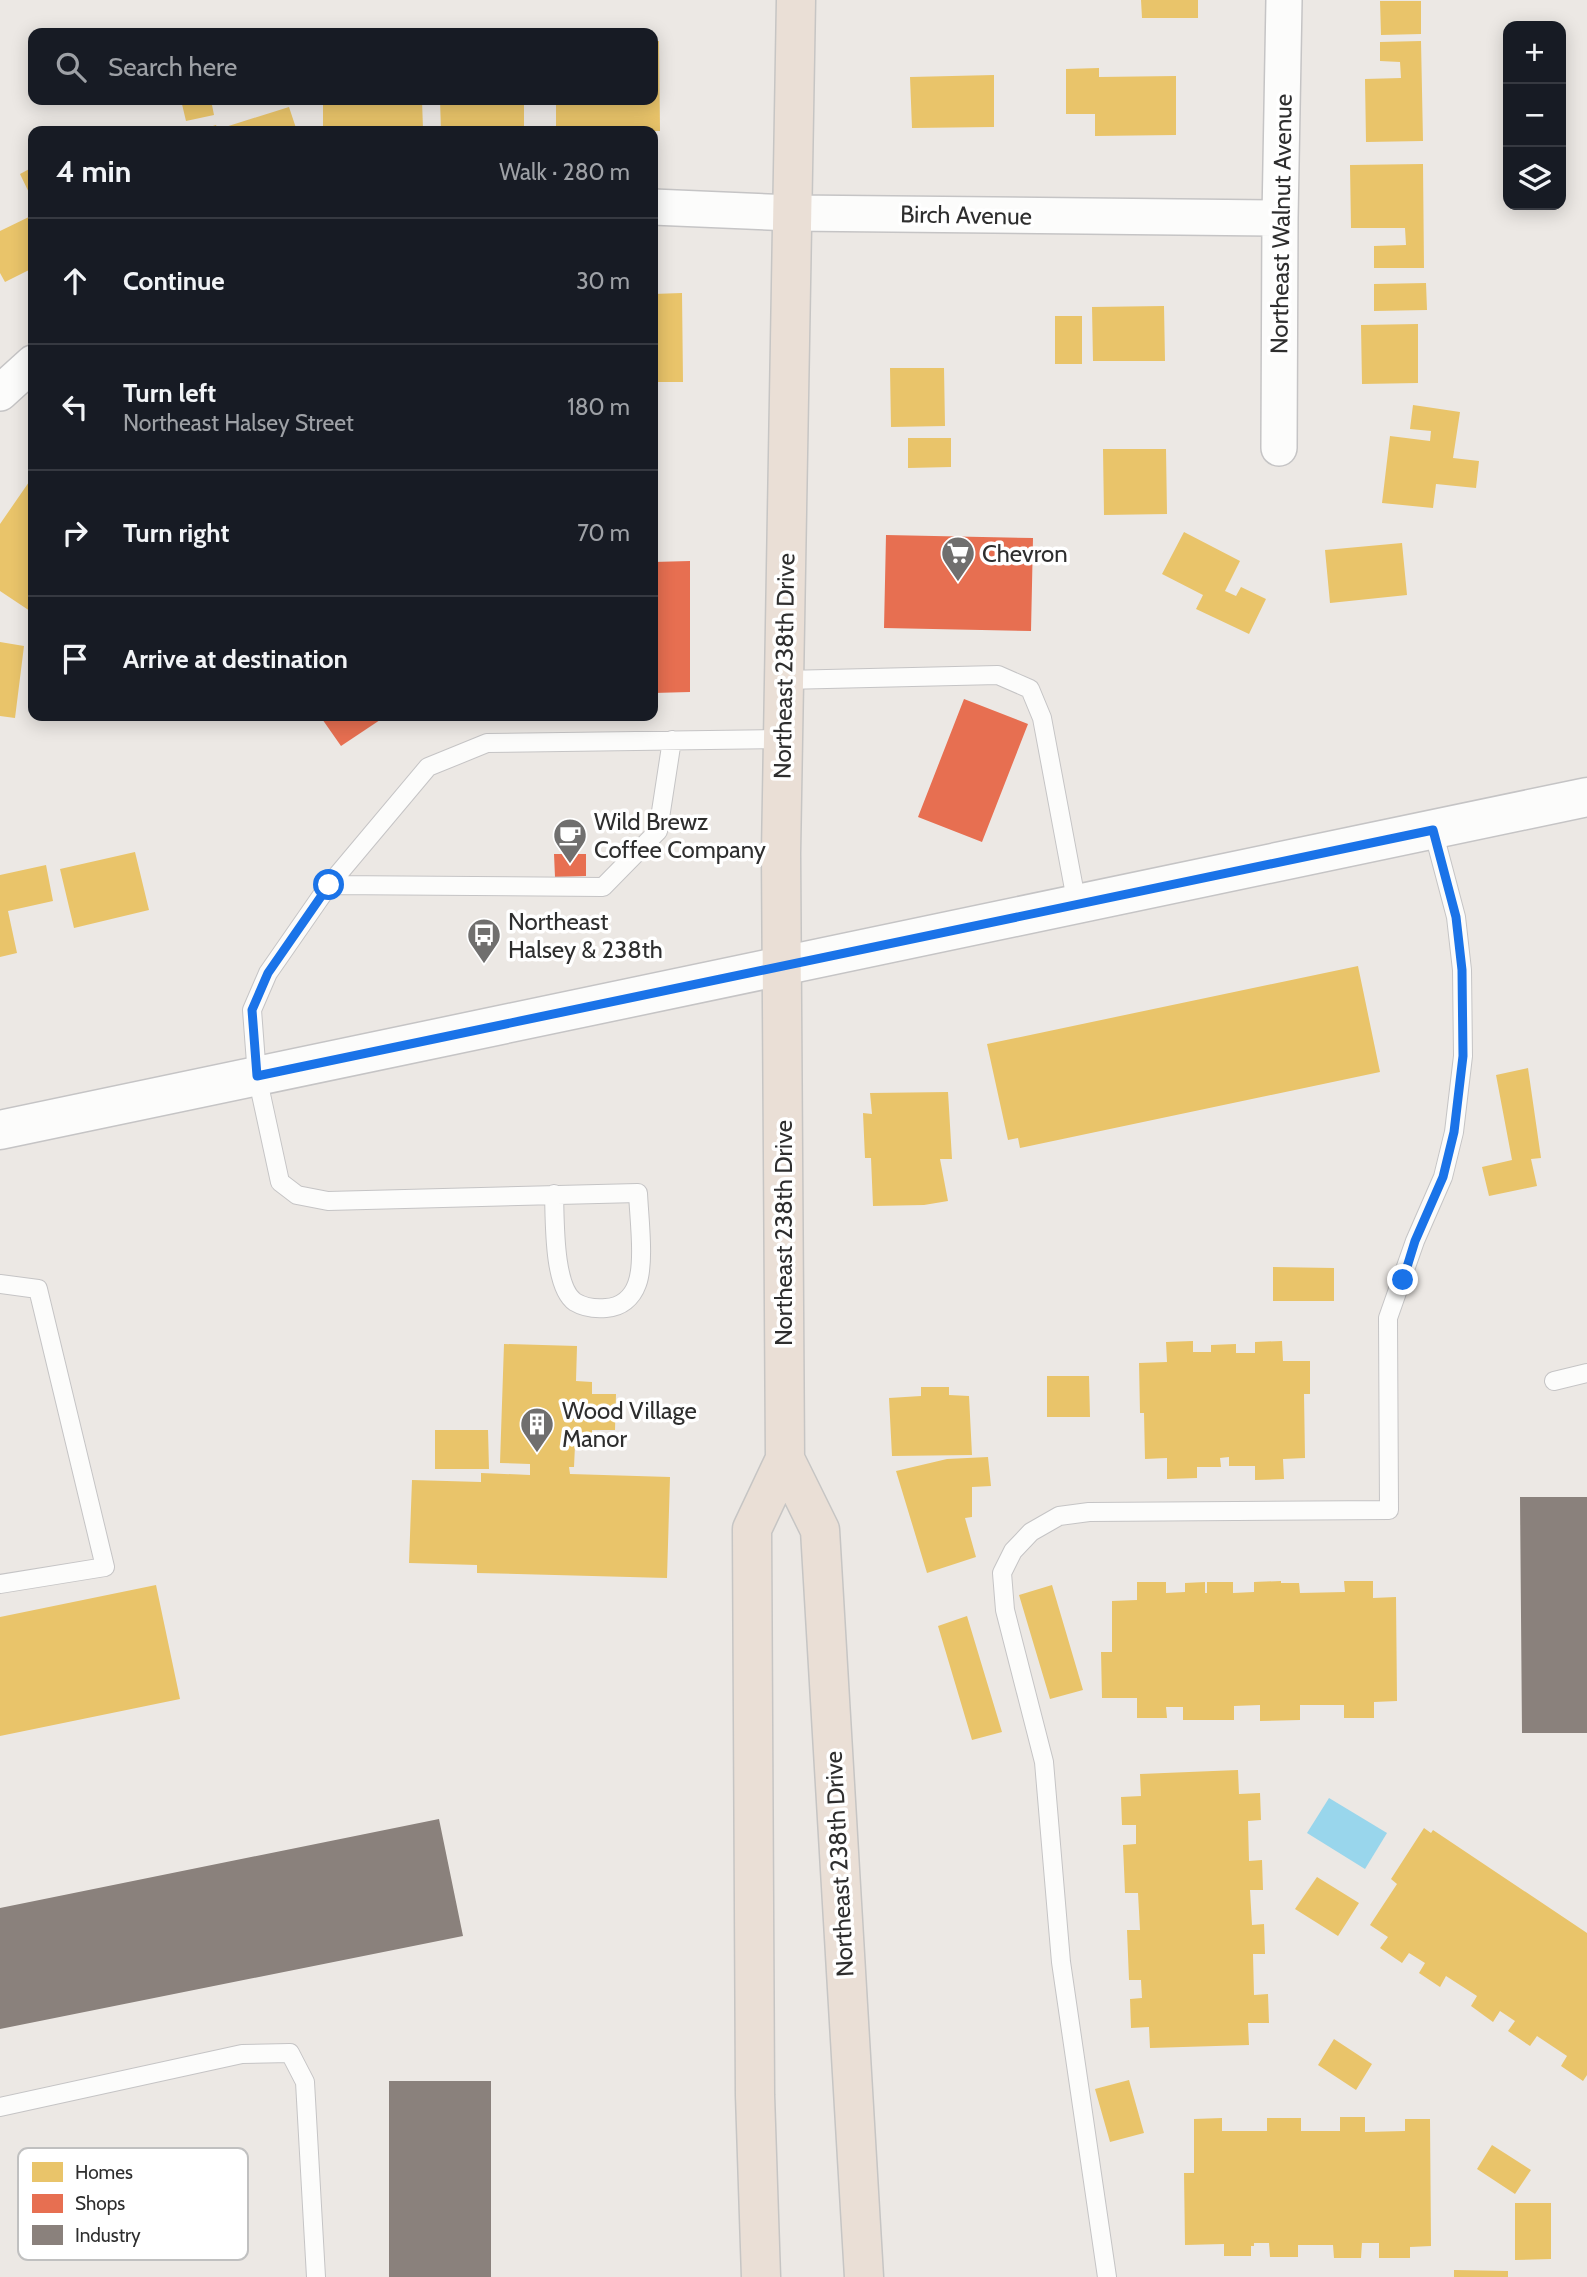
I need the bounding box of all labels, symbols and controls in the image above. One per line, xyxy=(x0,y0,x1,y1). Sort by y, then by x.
map controls xyxy=(1503,21,1566,210)
button: + xyxy=(1503,21,1566,84)
search box xyxy=(28,28,658,105)
icon: search xyxy=(52,48,90,86)
text: Search here xyxy=(108,51,237,83)
button: − xyxy=(1503,84,1566,147)
street label: Northeast Walnut Avenue xyxy=(1264,94,1298,354)
button: layers xyxy=(1503,147,1566,210)
text: 4 min xyxy=(56,153,131,190)
text: Walk · 280 m xyxy=(499,158,630,186)
street label: Birch Avenue xyxy=(900,199,1032,231)
icon: ahead xyxy=(56,262,94,300)
text: Continue xyxy=(123,265,225,297)
text: 30 m xyxy=(576,267,630,295)
text: Turn left xyxy=(123,377,216,409)
icon: left xyxy=(56,388,94,426)
text: 180 m xyxy=(567,393,630,421)
text: Northeast Halsey Street xyxy=(123,409,354,437)
icon: right xyxy=(56,514,94,552)
text: Turn right xyxy=(123,517,229,549)
text: 70 m xyxy=(577,519,630,547)
supermarket icon: Chevron xyxy=(939,534,977,583)
place label: Chevron xyxy=(982,539,1068,568)
street label: Northeast 238th Drive xyxy=(768,553,800,779)
icon: arrive xyxy=(56,640,94,678)
text: Arrive at destination xyxy=(123,643,348,675)
place label: Wild Brewz Coffee Company xyxy=(594,807,766,864)
cafe icon: Wild Brewz Coffee Company xyxy=(551,816,589,865)
route start xyxy=(313,869,344,900)
place label: Northeast Halsey & 238th xyxy=(508,907,663,964)
bus stop icon: Northeast Halsey & 238th xyxy=(465,916,503,965)
street label: Northeast 238th Drive xyxy=(769,1120,798,1346)
route end xyxy=(1387,1264,1418,1295)
place label: Wood Village Manor xyxy=(562,1396,697,1453)
building icon: Wood Village Manor xyxy=(518,1405,556,1454)
street label: Northeast 238th Drive xyxy=(819,1750,859,1978)
legend xyxy=(18,2148,248,2260)
text: Homes xyxy=(75,2161,133,2184)
text: Shops xyxy=(75,2192,125,2215)
text: Industry xyxy=(75,2224,141,2247)

